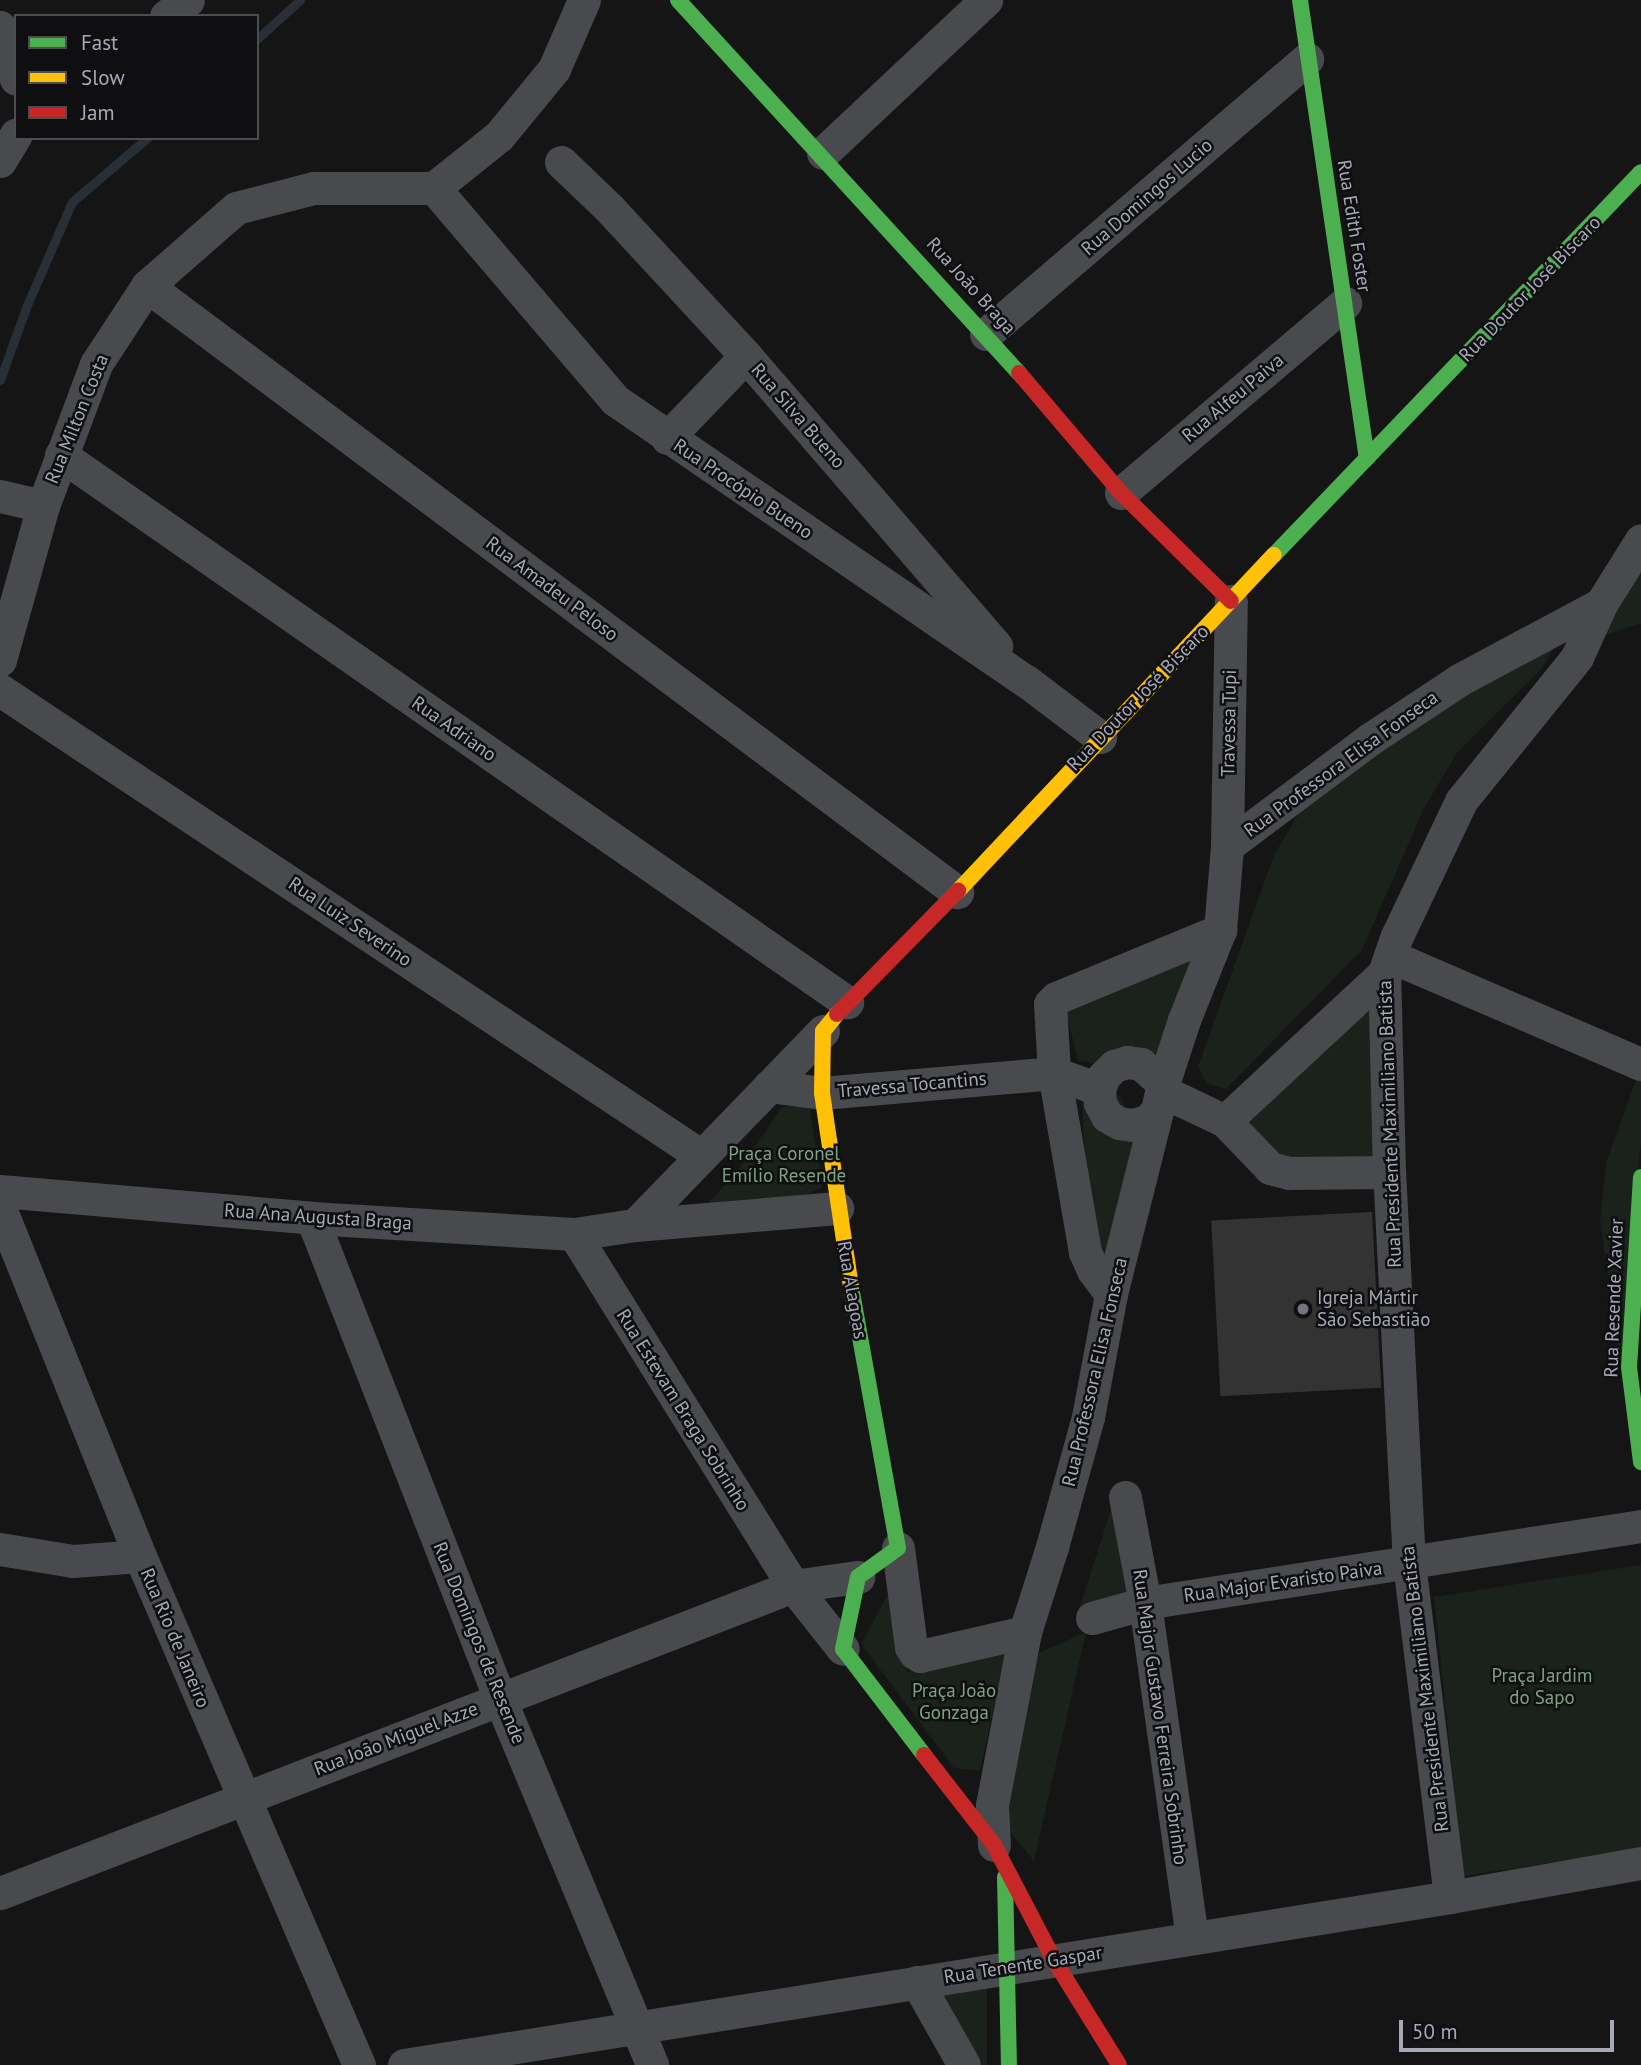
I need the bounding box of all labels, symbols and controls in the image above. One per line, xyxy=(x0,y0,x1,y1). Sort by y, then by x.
legend xyxy=(14,14,259,140)
text: Fast xyxy=(81,29,118,56)
text: Slow xyxy=(81,64,125,91)
text: Jam xyxy=(81,99,115,126)
street label: Rua Domingos Lucio xyxy=(1077,134,1217,260)
street label: Rua Edith Foster xyxy=(1332,158,1376,294)
street label: Rua Doutor José Biscaro xyxy=(1454,211,1606,367)
street label: Rua João Braga xyxy=(921,233,1021,339)
street label: Rua Alfeu Paiva xyxy=(1177,349,1289,447)
street label: Rua Milton Costa xyxy=(41,351,113,487)
street label: Rua Silva Bueno xyxy=(746,359,850,473)
street label: Rua Procópio Bueno xyxy=(669,434,817,544)
street label: Rua Amadeu Peloso xyxy=(481,532,623,646)
street label: Rua Doutor José Biscaro xyxy=(1062,620,1214,776)
street label: Travessa Tupi xyxy=(1217,669,1241,777)
street label: Rua Professora Elisa Fonseca xyxy=(1240,686,1442,842)
street label: Rua Adriano xyxy=(407,691,501,767)
street label: Rua Luiz Severino xyxy=(284,872,416,972)
street label: Rua Presidente Maximiliano Batista xyxy=(1374,980,1406,1268)
street label: Travessa Tocantins xyxy=(836,1067,988,1103)
park label: Praça Coronel Emílio Resende xyxy=(722,1143,846,1187)
street label: Rua Ana Augusta Braga xyxy=(223,1199,413,1235)
street label: Rua Resende Xavier xyxy=(1600,1218,1628,1378)
street label: Rua Alagoas xyxy=(832,1239,872,1341)
street label: Rua Professora Elisa Fonseca xyxy=(1058,1255,1132,1489)
place label: Igreja Mártir São Sebastião xyxy=(1317,1287,1430,1331)
marker: Igreja Mártir São Sebastião xyxy=(1295,1301,1311,1317)
street label: Rua Estevam Braga Sobrinho xyxy=(612,1305,754,1515)
street label: Rua Domingos de Resende xyxy=(428,1539,530,1747)
street label: Rua Presidente Maximiliano Batista xyxy=(1396,1545,1454,1833)
street label: Rua Major Evaristo Paiva xyxy=(1182,1557,1384,1607)
street label: Rua Rio de Janeiro xyxy=(135,1565,215,1711)
street label: Rua Major Gustavo Ferreira Sobrinho xyxy=(1128,1568,1192,1866)
park label: Praça Jardim do Sapo xyxy=(1491,1665,1593,1709)
park label: Praça João Gonzaga xyxy=(912,1680,996,1724)
street label: Rua João Miguel Azze xyxy=(311,1697,481,1781)
street label: Rua Tenente Gaspar xyxy=(942,1941,1104,1989)
scale bar xyxy=(1403,2006,1618,2050)
text: 50 m xyxy=(1412,2018,1458,2045)

